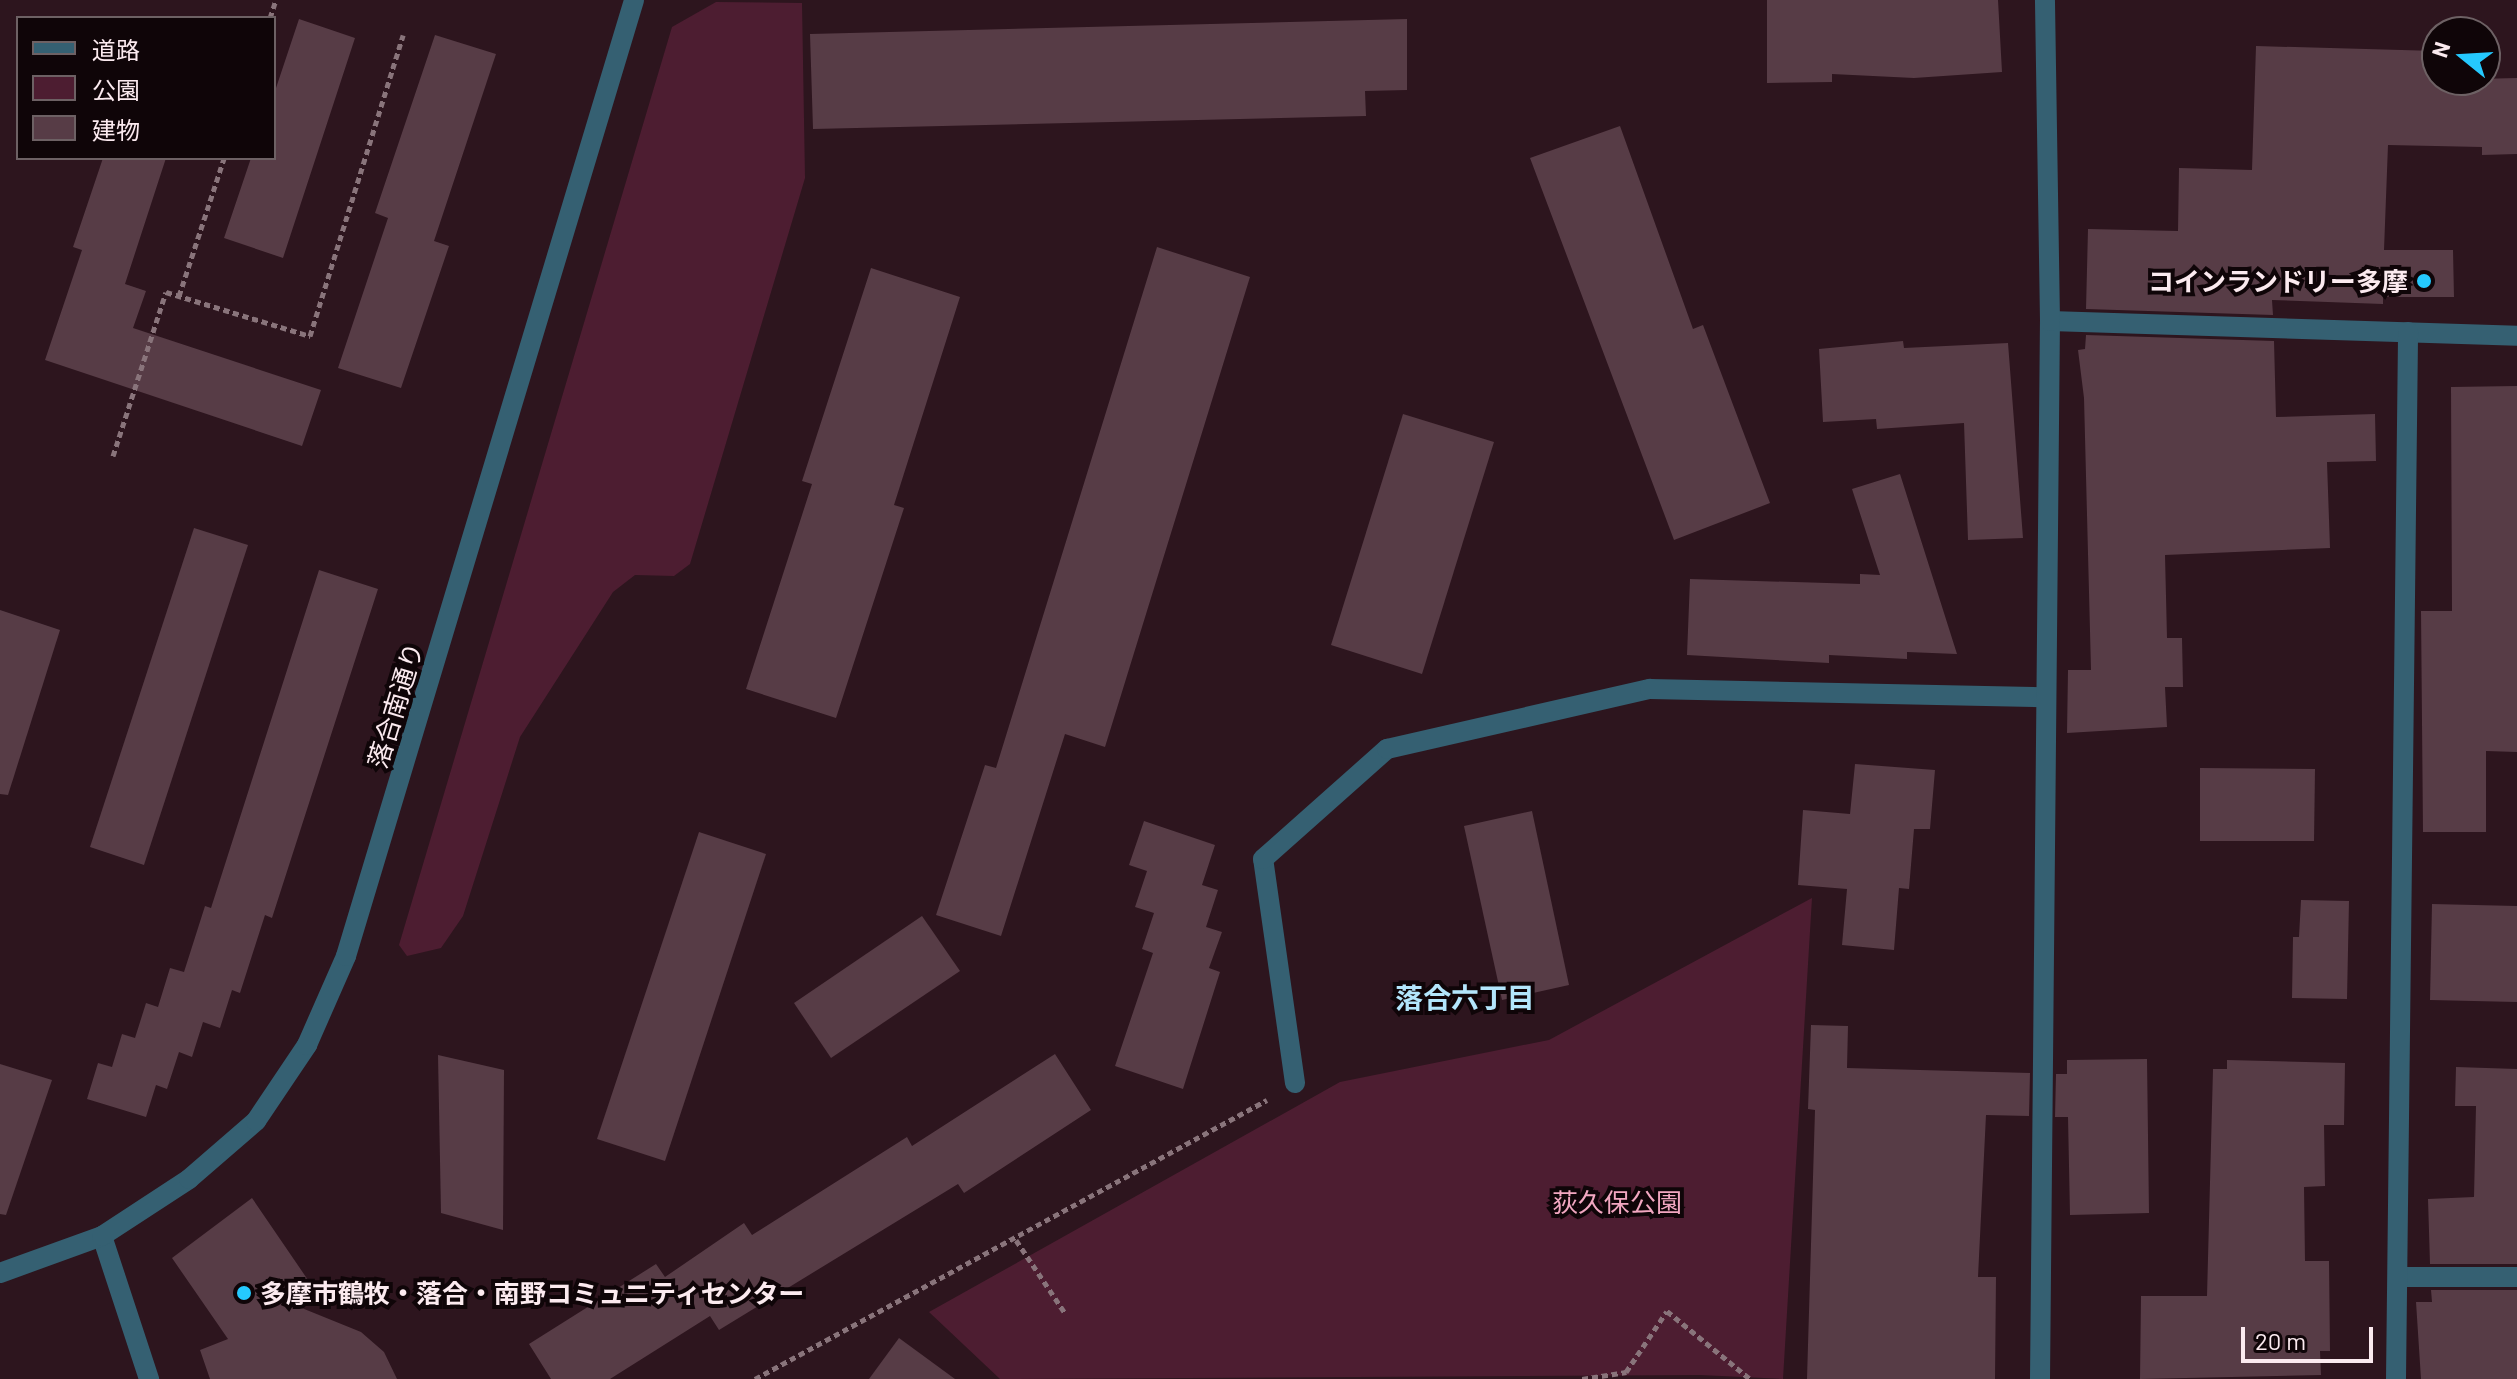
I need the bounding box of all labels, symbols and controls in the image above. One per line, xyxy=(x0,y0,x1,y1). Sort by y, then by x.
legend xyxy=(16,16,276,160)
north arrow xyxy=(2421,16,2501,96)
text: 道路 xyxy=(92,35,140,64)
text: N xyxy=(2425,38,2455,60)
text: 公園 xyxy=(92,75,140,104)
text: 建物 xyxy=(92,115,140,144)
place label: コインランドリー多摩 xyxy=(2148,265,2408,297)
marker: コインランドリー多摩 xyxy=(2415,272,2433,290)
street label: 落合南通り xyxy=(361,638,429,772)
district label: 落合六丁目 xyxy=(1395,980,1535,1014)
park label: 荻久保公園 xyxy=(1552,1186,1682,1218)
place label: 多摩市鶴牧・落合・南野コミュニティセンター xyxy=(260,1277,806,1309)
marker: 多摩市鶴牧・落合・南野コミュニティセンター xyxy=(235,1284,253,1302)
scale bar xyxy=(2245,1311,2377,1361)
text: 20 m xyxy=(2255,1326,2306,1355)

